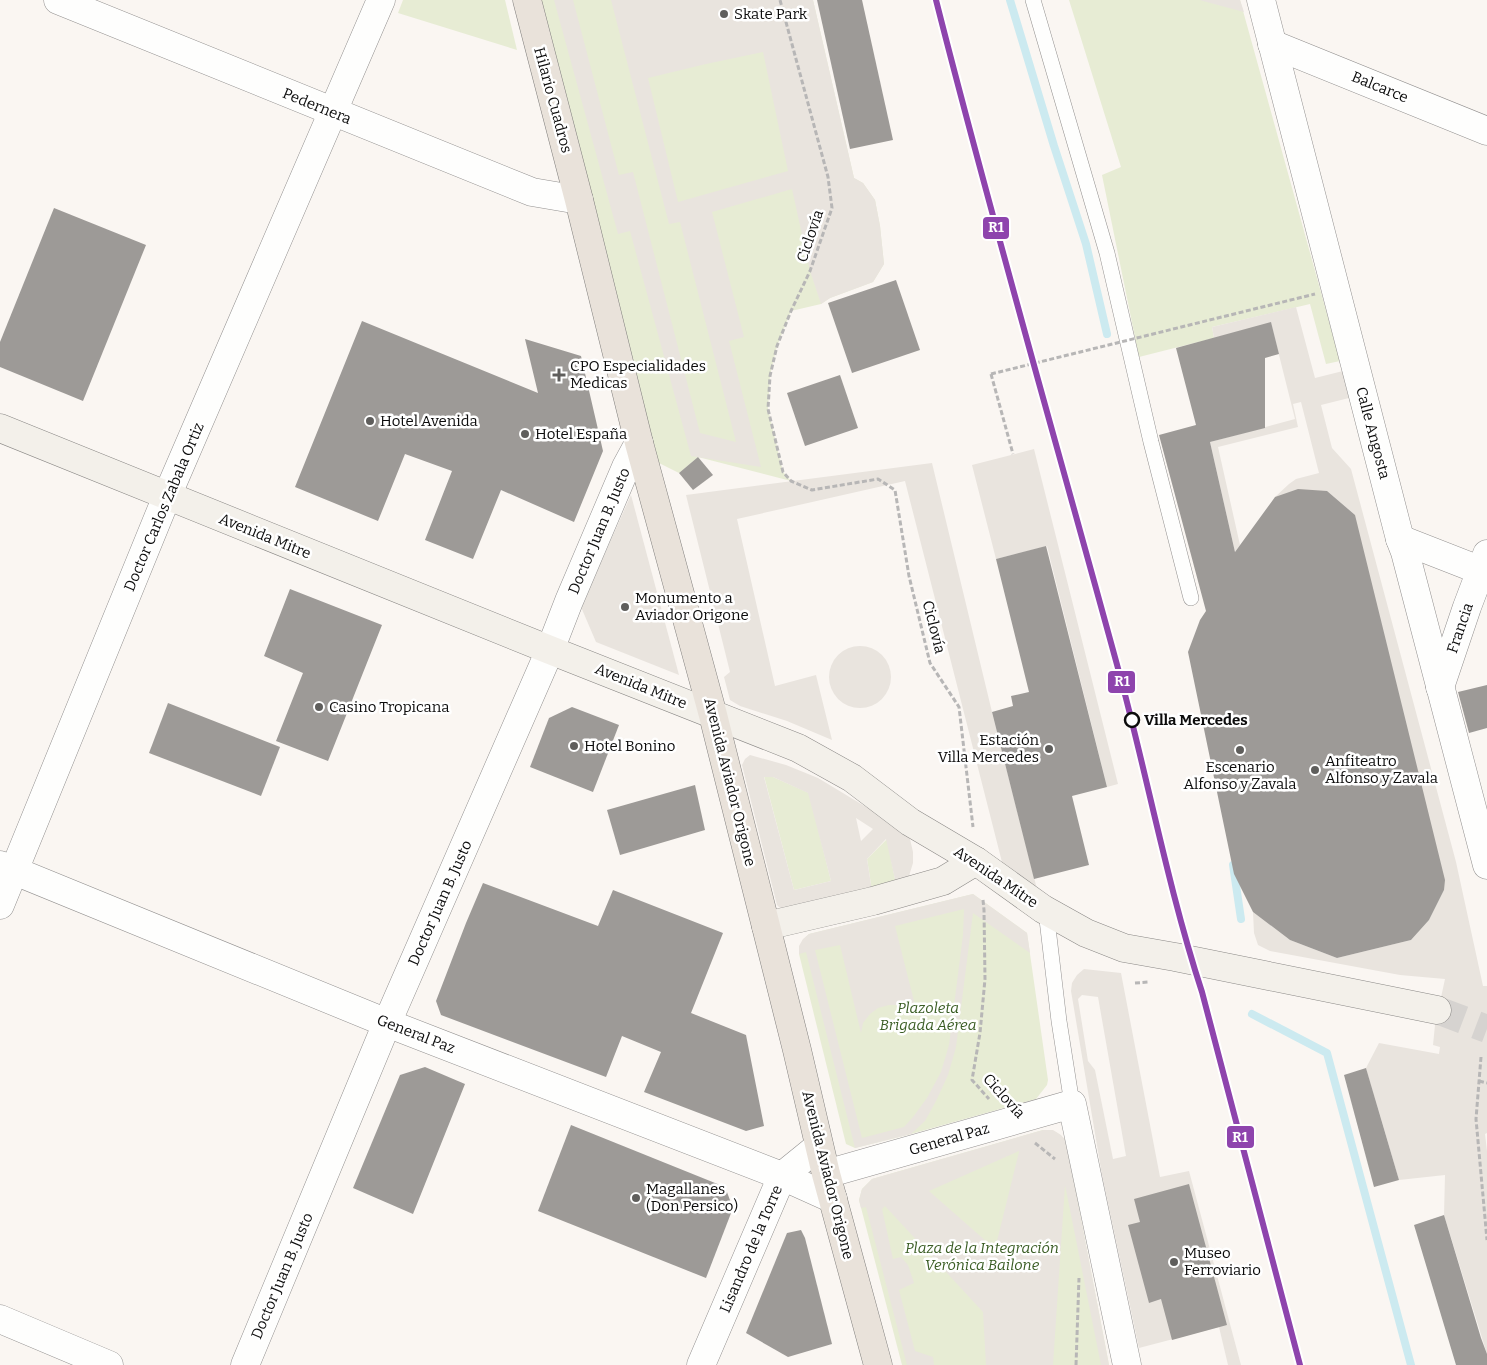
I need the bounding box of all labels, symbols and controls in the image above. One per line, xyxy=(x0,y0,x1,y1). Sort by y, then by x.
place label: Skate Park xyxy=(734,5,808,23)
marker: Skate Park xyxy=(718,8,730,20)
street label: Hilario Cuadros xyxy=(530,45,576,155)
street label: Balcarce xyxy=(1349,68,1411,106)
street label: Pedernera xyxy=(280,84,354,128)
street label: Ciclovía xyxy=(793,208,827,264)
line badge: R1 xyxy=(982,216,1010,240)
text: R1 xyxy=(988,219,1004,236)
place label: CPO Especialidades Medicas xyxy=(570,357,706,392)
marker: CPO Especialidades Medicas xyxy=(552,368,566,382)
street label: Calle Angosta xyxy=(1352,385,1394,481)
place label: Hotel Avenida xyxy=(380,412,478,430)
marker: Hotel Avenida xyxy=(364,415,376,427)
street label: Doctor Carlos Zabala Ortiz xyxy=(120,420,208,594)
place label: Hotel España xyxy=(535,425,627,443)
marker: Hotel España xyxy=(519,428,531,440)
street label: Doctor Juan B. Justo xyxy=(564,465,634,597)
street label: Avenida Mitre xyxy=(216,509,314,563)
place label: Monumento a Aviador Origone xyxy=(635,589,749,624)
street label: Ciclovía xyxy=(919,599,949,655)
street label: Francia xyxy=(1443,600,1477,656)
marker: Monumento a Aviador Origone xyxy=(619,601,631,613)
street label: Avenida Mitre xyxy=(592,659,690,713)
line badge: R1 xyxy=(1107,670,1136,694)
text: R1 xyxy=(1114,673,1130,690)
street label: Avenida Aviador Origone xyxy=(700,696,760,868)
place label: Casino Tropicana xyxy=(329,698,449,716)
marker: Casino Tropicana xyxy=(313,701,325,713)
place label: Villa Mercedes xyxy=(1144,711,1248,729)
marker: Villa Mercedes xyxy=(1124,712,1140,728)
place label: Estación Villa Mercedes xyxy=(938,731,1040,766)
place label: Hotel Bonino xyxy=(584,737,675,755)
marker: Hotel Bonino xyxy=(568,740,580,752)
marker: Estación Villa Mercedes xyxy=(1043,743,1055,755)
marker: Escenario Alfonso y Zavala xyxy=(1234,744,1246,756)
place label: Anfiteatro Alfonso y Zavala xyxy=(1325,752,1438,787)
place label: Escenario Alfonso y Zavala xyxy=(1184,758,1296,793)
marker: Anfiteatro Alfonso y Zavala xyxy=(1309,764,1321,776)
street label: Doctor Juan B. Justo xyxy=(404,838,476,968)
street label: Avenida Mitre xyxy=(951,842,1041,912)
park label: Plazoleta Brigada Aérea xyxy=(880,999,976,1034)
street label: General Paz xyxy=(374,1011,458,1057)
street label: Ciclovía xyxy=(979,1070,1029,1122)
street label: Avenida Aviador Origone xyxy=(798,1089,858,1261)
street label: General Paz xyxy=(907,1119,991,1159)
line badge: R1 xyxy=(1226,1125,1255,1149)
text: R1 xyxy=(1232,1129,1248,1146)
place label: Magallanes (Don Persico) xyxy=(646,1180,738,1215)
street label: Lisandro de la Torre xyxy=(716,1182,786,1316)
marker: Magallanes (Don Persico) xyxy=(630,1192,642,1204)
street label: Doctor Juan B. Justo xyxy=(247,1210,317,1342)
park label: Plaza de la Integración Verónica Bailone xyxy=(905,1239,1059,1274)
place label: Museo Ferroviario xyxy=(1184,1244,1261,1279)
marker: Museo Ferroviario xyxy=(1168,1256,1180,1268)

